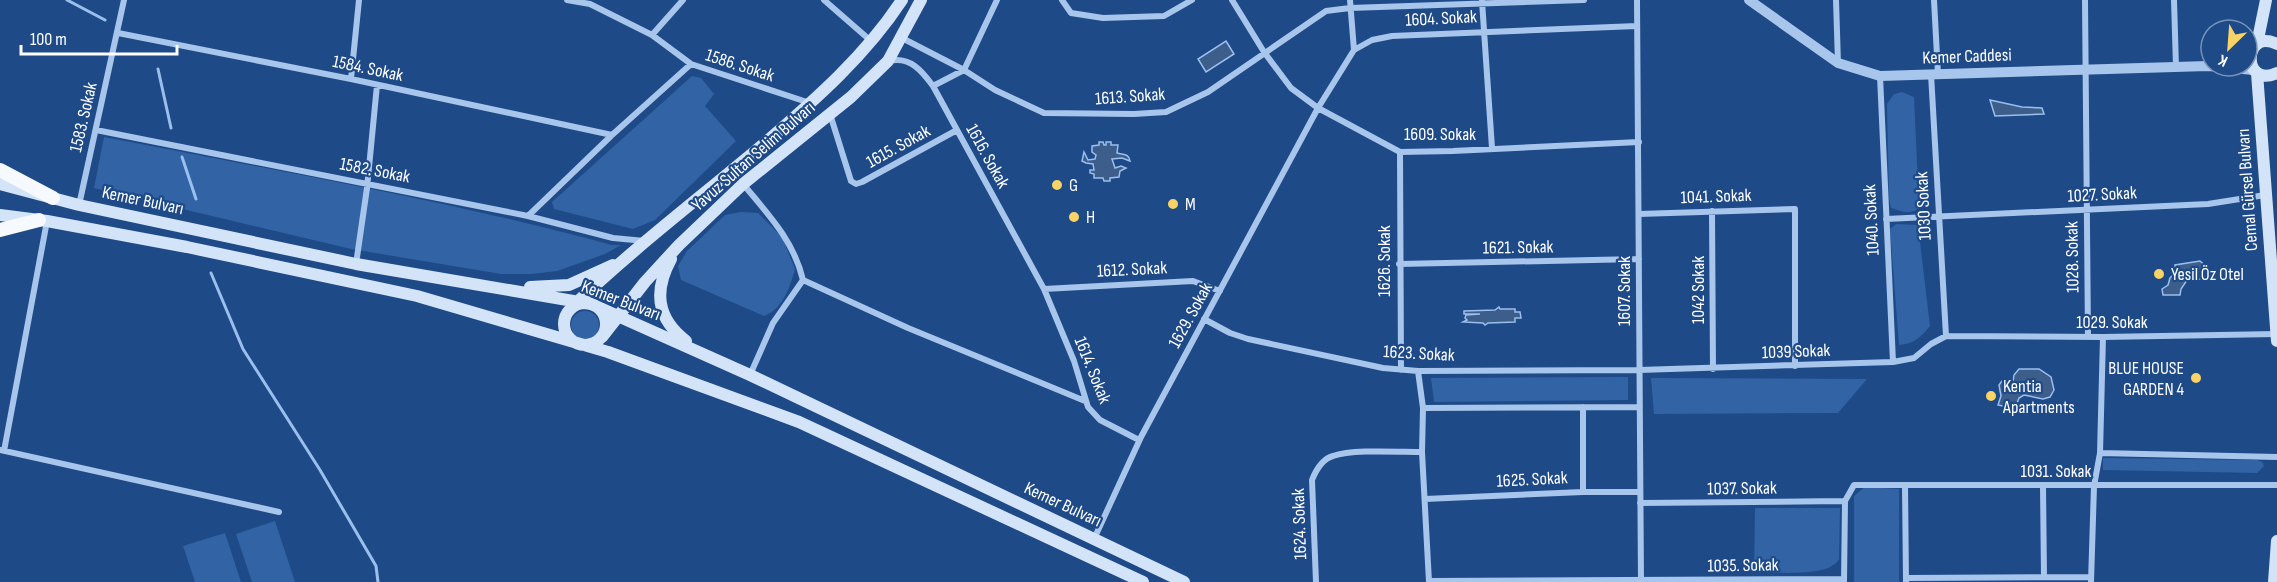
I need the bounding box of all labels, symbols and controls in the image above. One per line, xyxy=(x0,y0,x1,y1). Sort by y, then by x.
street label: 1604. Sokak xyxy=(1405,6,1478,31)
scale bar xyxy=(21,18,177,56)
north arrow xyxy=(2199,18,2259,78)
text: 100 m xyxy=(30,29,67,50)
street label: Kemer Caddesi xyxy=(1922,44,2012,69)
street label: 1586. Sokak xyxy=(703,45,777,86)
text: K xyxy=(2216,50,2231,71)
street label: 1584. Sokak xyxy=(331,51,405,86)
street label: 1583. Sokak xyxy=(65,80,102,154)
street label: 1613. Sokak xyxy=(1094,84,1166,109)
street label: Yavuz Sultan Selim Bulvarı xyxy=(687,97,819,216)
street label: 1615. Sokak xyxy=(863,120,934,173)
street label: 1616. Sokak xyxy=(961,121,1014,192)
street label: 1609. Sokak xyxy=(1404,124,1476,145)
street label: Cemal Gürsel Bulvarı xyxy=(2233,128,2262,252)
street label: 1582. Sokak xyxy=(338,153,412,188)
street label: 1030 Sokak xyxy=(1911,171,1936,241)
place label: G xyxy=(1069,175,1078,196)
marker: G xyxy=(1050,178,1064,192)
street label: Kemer Bulvarı xyxy=(100,182,186,219)
street label: 1027. Sokak xyxy=(2067,182,2137,207)
street label: 1040. Sokak xyxy=(1859,184,1884,256)
street label: 1041. Sokak xyxy=(1680,185,1752,208)
place label: M xyxy=(1185,194,1196,215)
marker: M xyxy=(1166,197,1180,211)
place label: H xyxy=(1086,207,1095,228)
marker: H xyxy=(1067,210,1081,224)
street label: 1028. Sokak xyxy=(2061,221,2084,293)
street label: 1626. Sokak xyxy=(1374,225,1395,297)
street label: 1621. Sokak xyxy=(1482,236,1554,259)
street label: 1607. Sokak xyxy=(1614,256,1635,326)
street label: 1042 Sokak xyxy=(1688,256,1709,324)
street label: 1612. Sokak xyxy=(1096,257,1168,282)
place label: Yesil Öz Otel xyxy=(2171,264,2244,285)
marker: Yesil Öz Otel xyxy=(2152,267,2166,281)
street label: Kemer Bulvarı xyxy=(578,276,663,325)
street label: 1629. Sokak xyxy=(1164,279,1217,352)
street label: 1029. Sokak xyxy=(2076,312,2148,333)
street label: 1614. Sokak xyxy=(1070,334,1115,407)
street label: 1039 Sokak xyxy=(1761,340,1831,363)
street label: 1623. Sokak xyxy=(1383,341,1455,366)
place label: BLUE HOUSE GARDEN 4 xyxy=(2108,358,2184,400)
marker: BLUE HOUSE GARDEN 4 xyxy=(2189,371,2203,385)
place label: Kentia Apartments xyxy=(2002,376,2075,418)
marker: Kentia Apartments xyxy=(1984,389,1998,403)
street label: 1031. Sokak xyxy=(2021,461,2092,482)
street label: 1625. Sokak xyxy=(1496,467,1568,492)
street label: Kemer Bulvarı xyxy=(1021,477,1105,531)
street label: 1037. Sokak xyxy=(1707,477,1777,500)
street label: 1624. Sokak xyxy=(1288,488,1311,560)
street label: 1035. Sokak xyxy=(1707,554,1779,577)

